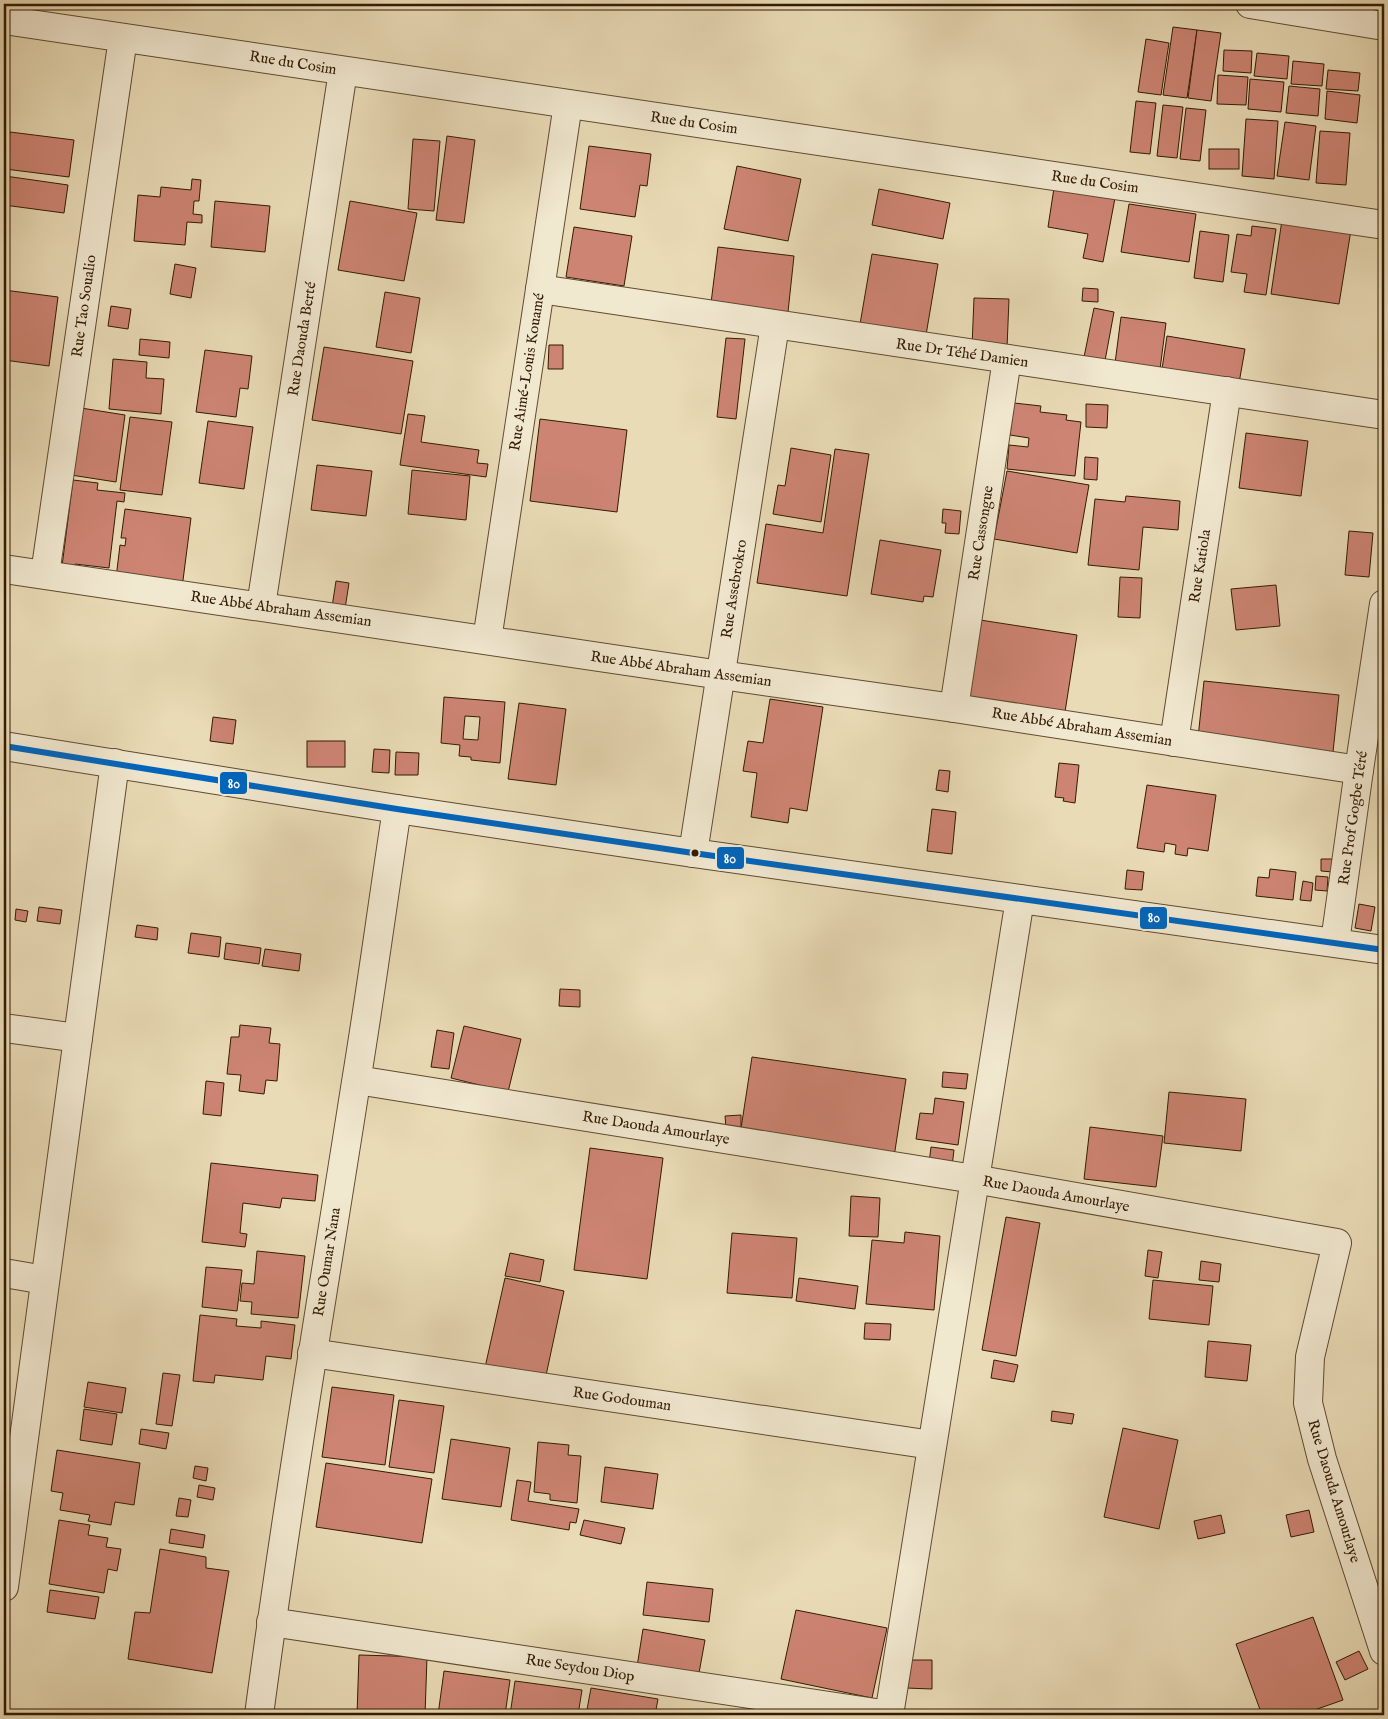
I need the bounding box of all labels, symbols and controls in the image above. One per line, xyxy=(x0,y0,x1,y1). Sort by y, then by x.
street label: Rue du Cosim xyxy=(248,47,338,79)
street label: Rue du Cosim xyxy=(649,107,739,139)
street label: Rue du Cosim xyxy=(1050,166,1140,198)
street label: Rue Tao Soualio xyxy=(67,254,101,358)
street label: Rue Daouda Berté xyxy=(284,280,320,398)
street label: Rue Aimé-Louis Kouamé xyxy=(505,292,549,452)
street label: Rue Dr Téhé Damien xyxy=(895,334,1029,372)
street label: Rue Cassongue xyxy=(964,484,998,582)
street label: Rue Katiola xyxy=(1185,527,1215,604)
street label: Rue Assebrokro xyxy=(717,538,751,640)
street label: Rue Abbé Abraham Assemian xyxy=(189,587,373,631)
street label: Rue Abbé Abraham Assemian xyxy=(589,647,773,691)
street label: Rue Abbé Abraham Assemian xyxy=(990,703,1174,751)
street label: Rue Prof Gogbe Téré xyxy=(1334,750,1372,886)
line badge: 80 xyxy=(219,771,248,795)
text: 80 xyxy=(228,775,240,793)
line badge: 80 xyxy=(716,846,745,870)
unlabelled marker xyxy=(690,848,700,858)
text: 80 xyxy=(724,850,736,868)
line badge: 80 xyxy=(1139,906,1168,930)
text: 80 xyxy=(1148,909,1160,927)
street label: Rue Daouda Amourlaye xyxy=(581,1107,731,1149)
street label: Rue Daouda Amourlaye xyxy=(981,1172,1131,1216)
street label: Rue Oumar Nana xyxy=(309,1206,345,1318)
street label: Rue Godouman xyxy=(572,1383,672,1415)
street label: Rue Daouda Amourlaye xyxy=(1303,1417,1365,1565)
street label: Rue Seydou Diop xyxy=(524,1650,636,1686)

